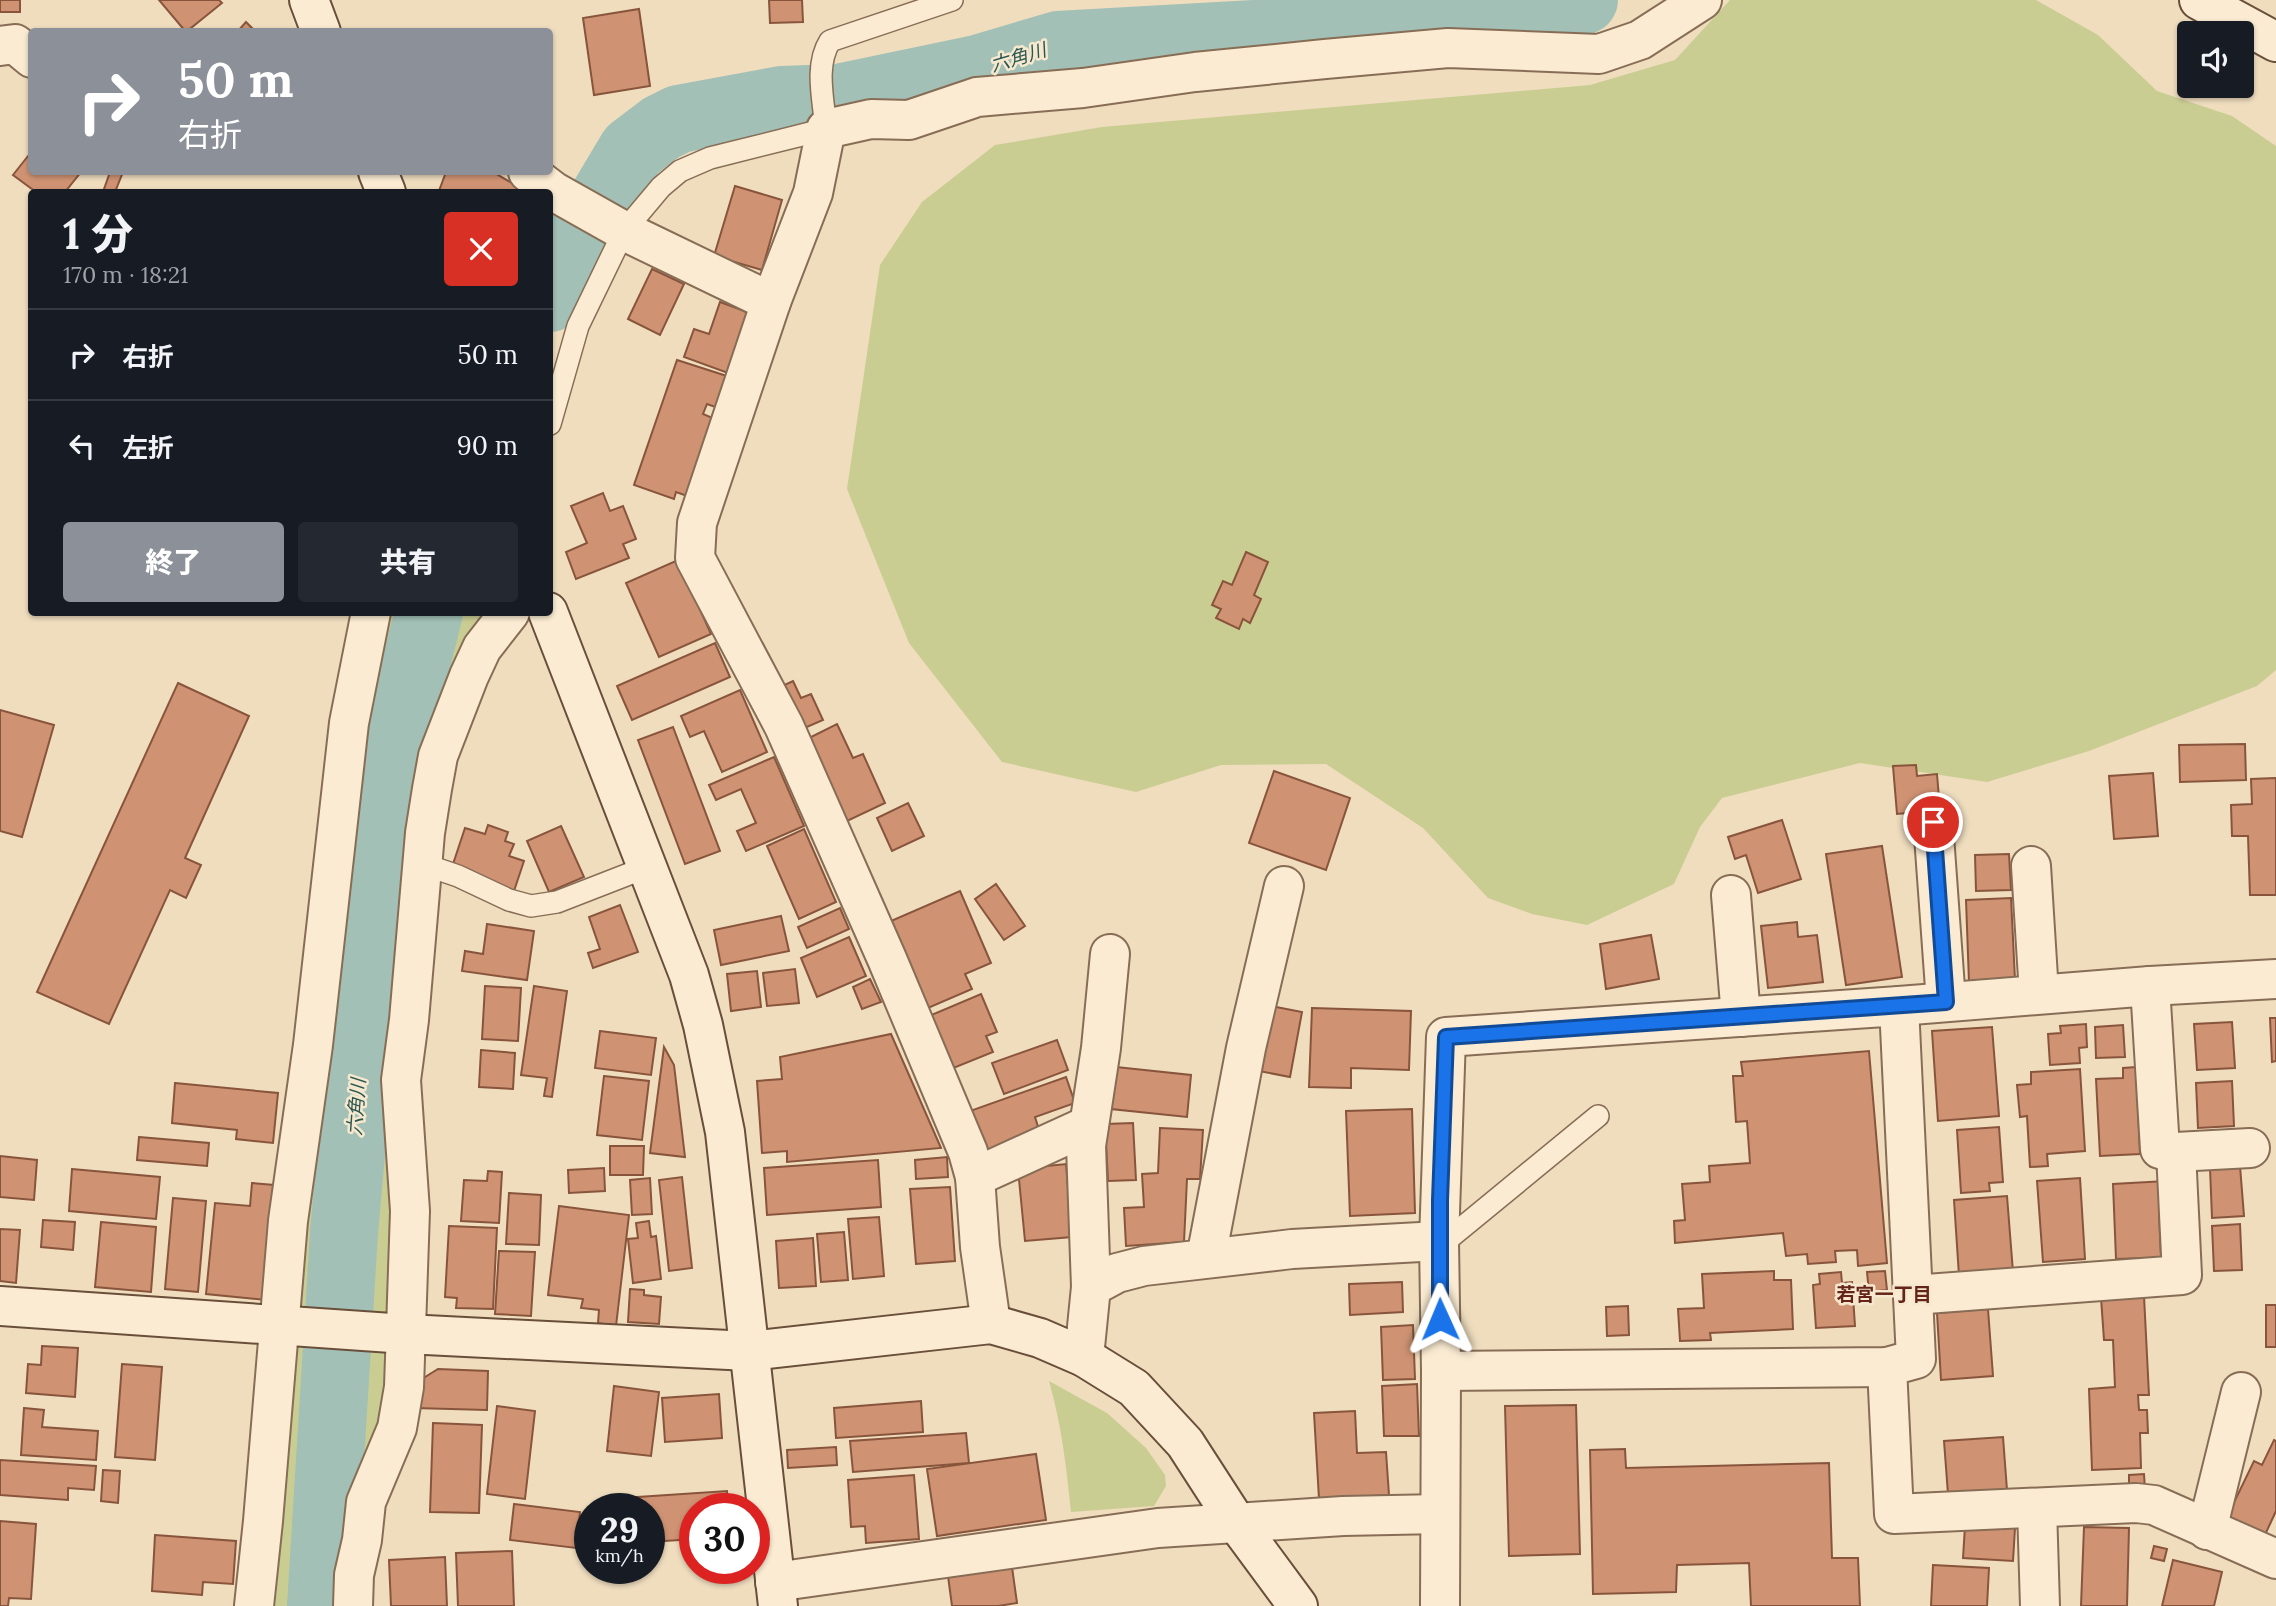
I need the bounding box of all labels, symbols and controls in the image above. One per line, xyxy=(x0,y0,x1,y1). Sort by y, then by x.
map controls xyxy=(2177,21,2254,98)
button: sound xyxy=(2177,21,2254,98)
water label: 六角川 xyxy=(987,37,1051,77)
text: 50 m xyxy=(178,48,294,110)
icon: right xyxy=(63,56,154,147)
text: 右折 xyxy=(178,114,242,155)
text: 1 分 xyxy=(63,207,133,261)
button: close xyxy=(444,212,518,286)
text: 170 m · 18:21 xyxy=(63,260,189,289)
icon: right xyxy=(63,336,101,374)
text: 50 m xyxy=(458,338,518,371)
text: 右折 xyxy=(122,340,174,373)
icon: left xyxy=(63,427,101,465)
text: 90 m xyxy=(457,429,518,462)
text: 左折 xyxy=(122,431,174,464)
button: 終了 xyxy=(63,522,284,602)
button: 共有 xyxy=(298,522,518,602)
pin xyxy=(1903,792,1963,852)
icon: arrive xyxy=(1914,803,1952,841)
water label: 六角川 xyxy=(342,1076,370,1136)
position arrow xyxy=(1403,1282,1477,1356)
district label: 若宮一丁目 xyxy=(1836,1282,1932,1306)
speed limit sign: 30 xyxy=(679,1493,770,1584)
text: 29 xyxy=(600,1507,639,1552)
text: km/h xyxy=(595,1544,644,1567)

